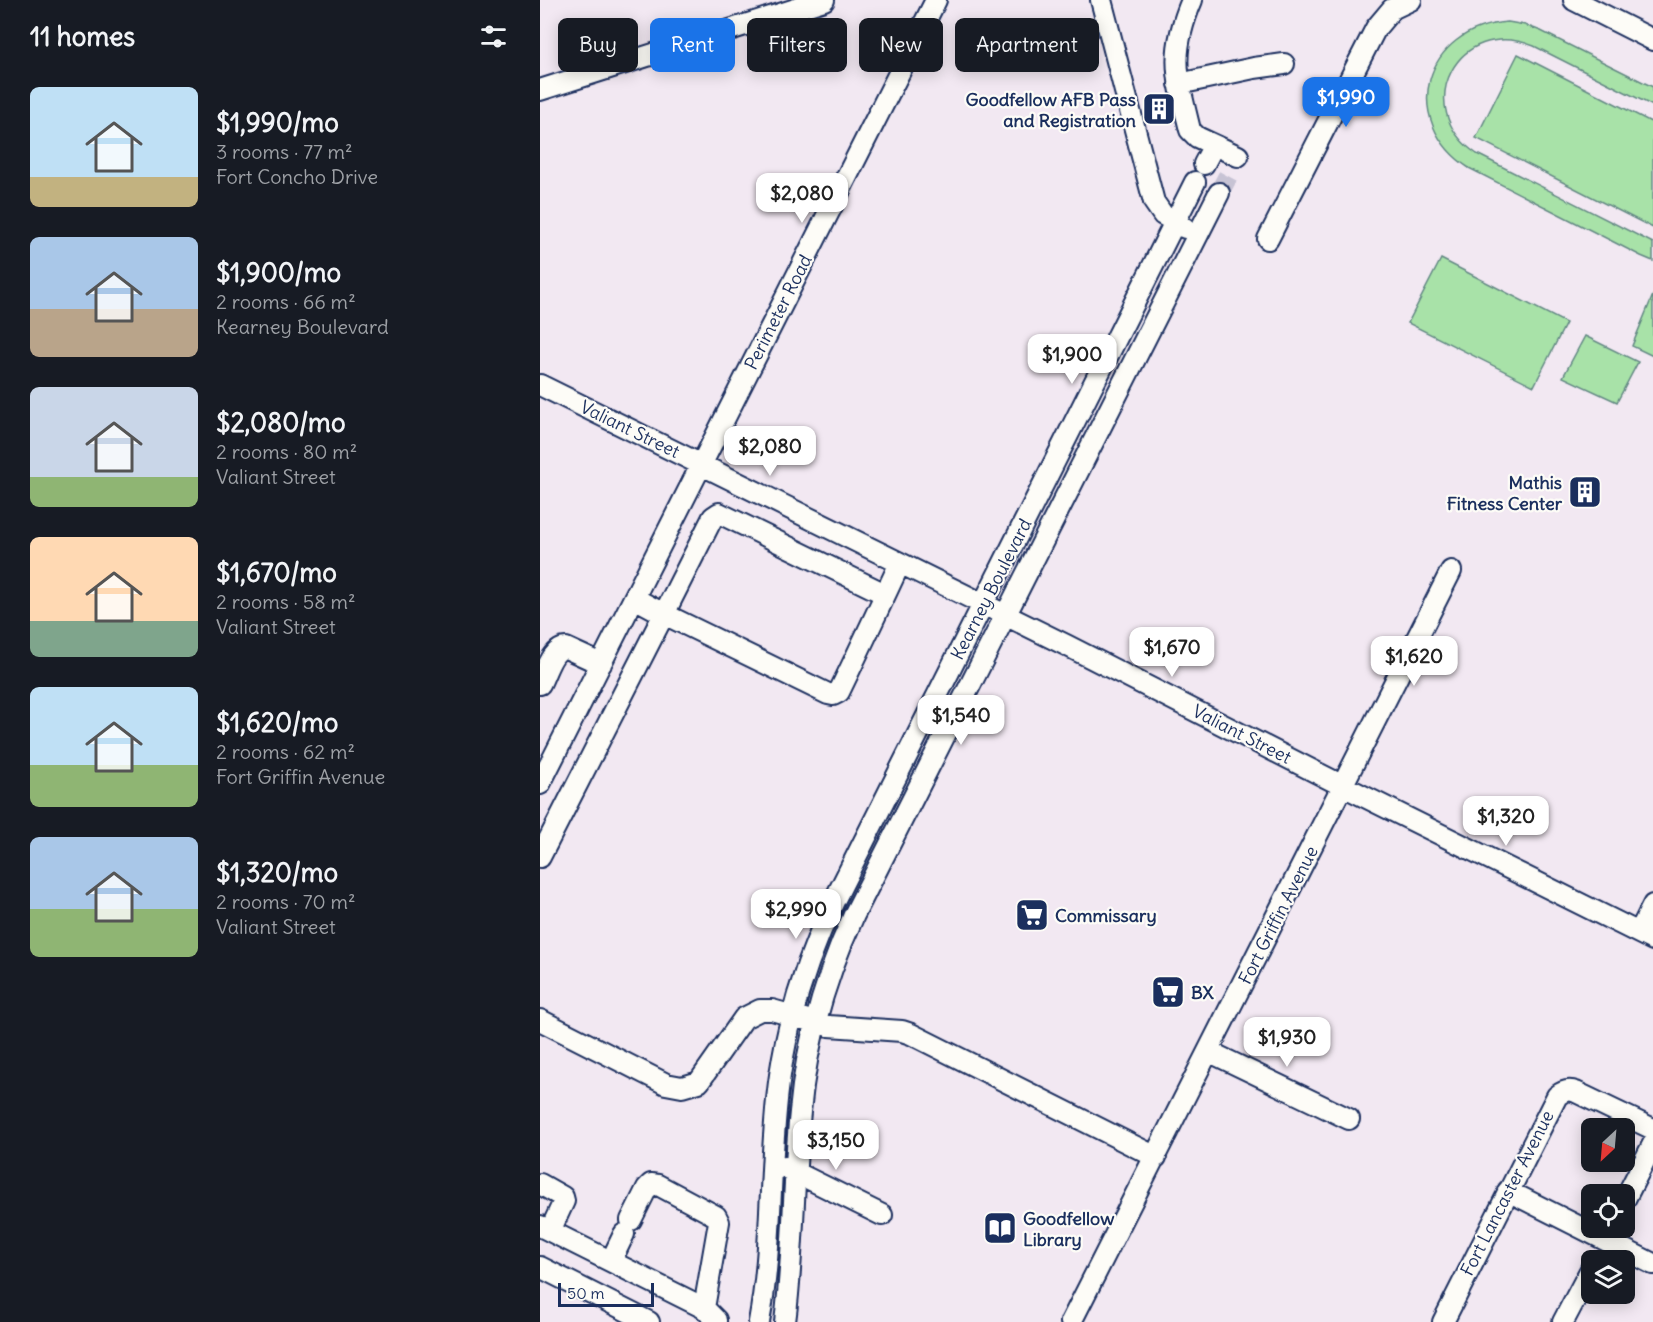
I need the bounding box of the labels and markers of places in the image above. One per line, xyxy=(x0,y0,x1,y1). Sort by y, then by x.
pin: $1,990 xyxy=(1297,77,1395,128)
place label: Goodfellow AFB Pass and Registration xyxy=(966,88,1137,132)
building icon: Goodfellow AFB Pass and Registration xyxy=(1141,91,1177,127)
pin: $2,080 xyxy=(753,173,851,224)
pin: $1,900 xyxy=(1023,334,1121,385)
pin: $2,080 xyxy=(721,426,819,477)
place label: Mathis Fitness Center xyxy=(1447,471,1563,515)
building icon: Mathis Fitness Center xyxy=(1567,474,1603,510)
pin: $1,670 xyxy=(1123,627,1221,678)
pin: $1,620 xyxy=(1365,636,1463,687)
pin: $1,540 xyxy=(912,695,1010,746)
pin: $1,320 xyxy=(1457,796,1555,847)
pin: $2,990 xyxy=(747,889,845,940)
supermarket icon: Commissary xyxy=(1014,897,1050,933)
place label: Commissary xyxy=(1055,904,1157,927)
supermarket icon: BX xyxy=(1150,974,1186,1010)
place label: BX xyxy=(1191,981,1215,1004)
pin: $1,930 xyxy=(1238,1017,1336,1068)
pin: $3,150 xyxy=(787,1120,885,1171)
place label: Goodfellow Library xyxy=(1023,1207,1115,1251)
library icon: Goodfellow Library xyxy=(982,1210,1018,1246)

